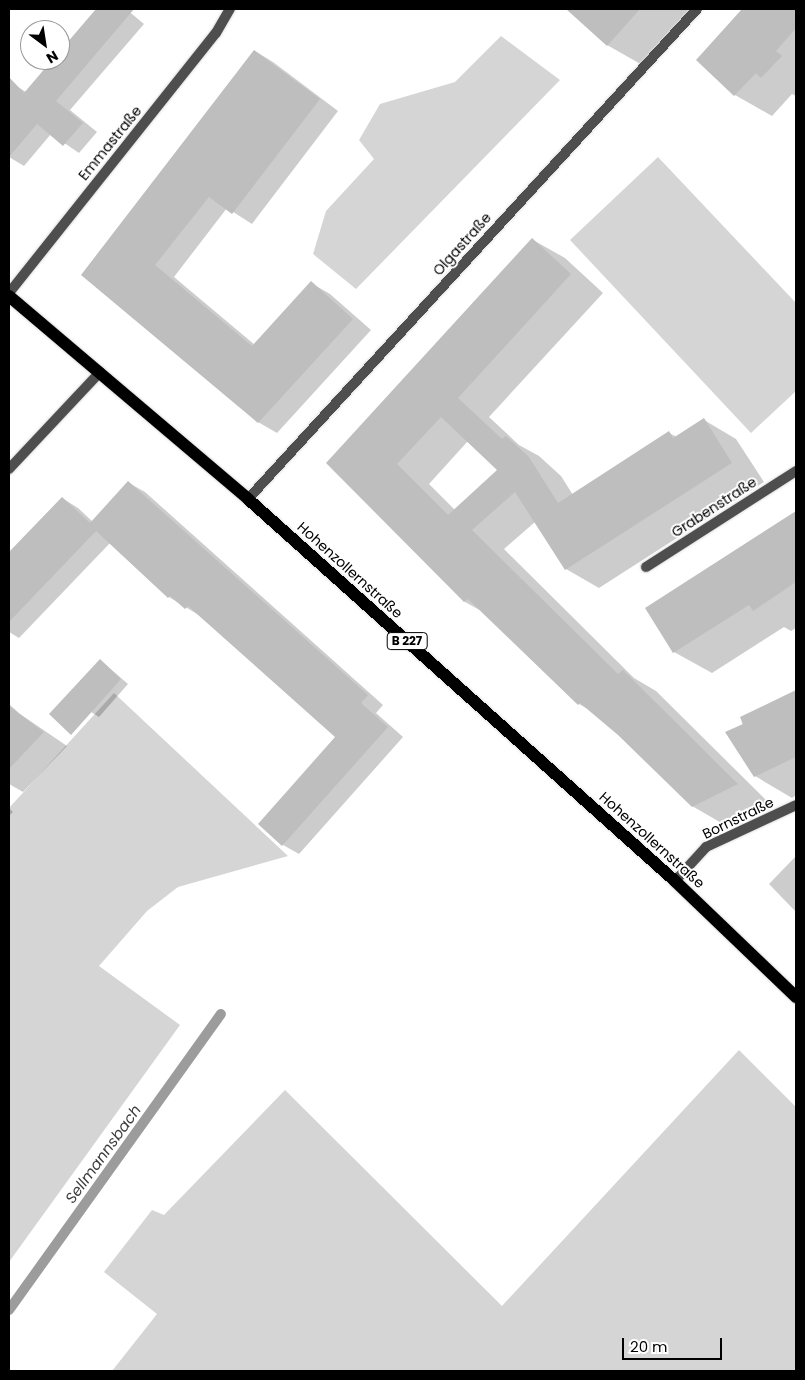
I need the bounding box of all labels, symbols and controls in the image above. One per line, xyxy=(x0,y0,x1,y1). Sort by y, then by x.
north arrow xyxy=(20,20,70,70)
text: N xyxy=(43,46,62,68)
street label: Emmastraße xyxy=(75,102,145,184)
street label: Olgastraße xyxy=(429,209,495,279)
street label: Grabenstraße xyxy=(668,473,760,541)
street label: Hohenzollernstraße xyxy=(294,518,406,622)
road number: B 227 xyxy=(386,631,428,650)
street label: Hohenzollernstraße xyxy=(596,788,708,892)
street label: Bornstraße xyxy=(700,794,776,842)
water label: Sellmannsbach xyxy=(61,1101,145,1207)
scale bar xyxy=(625,1328,725,1360)
text: 20 m xyxy=(630,1336,668,1357)

